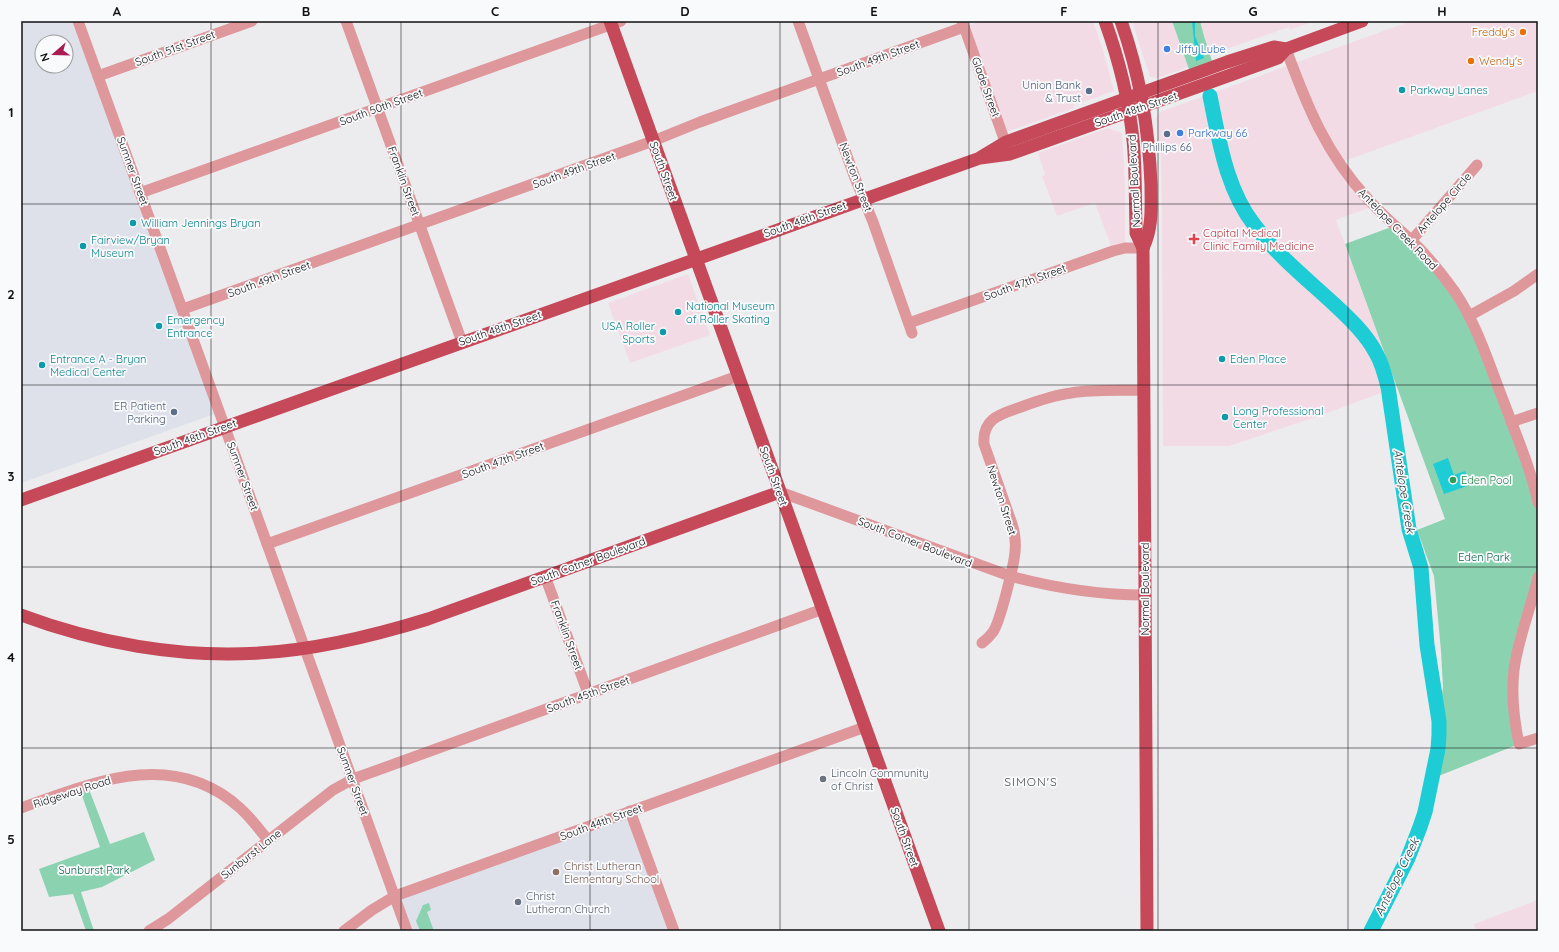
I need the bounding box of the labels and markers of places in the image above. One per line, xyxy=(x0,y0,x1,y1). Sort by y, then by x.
place label: Freddy's xyxy=(1472,25,1515,39)
marker: Freddy's xyxy=(1518,27,1528,37)
place label: Jiffy Lube xyxy=(1175,42,1226,56)
marker: Jiffy Lube xyxy=(1162,44,1172,54)
place label: Wendy's xyxy=(1479,54,1522,68)
marker: Wendy's xyxy=(1466,56,1476,66)
place label: Union Bank & Trust xyxy=(1022,78,1081,105)
place label: Parkway Lanes xyxy=(1410,83,1488,97)
marker: Parkway Lanes xyxy=(1397,85,1407,95)
marker: Union Bank & Trust xyxy=(1084,86,1094,96)
place label: Parkway 66 xyxy=(1188,126,1247,140)
marker: Parkway 66 xyxy=(1175,128,1185,138)
marker: Phillips 66 xyxy=(1162,129,1172,139)
place label: Phillips 66 xyxy=(1142,140,1192,154)
place label: William Jennings Bryan xyxy=(141,216,261,230)
marker: William Jennings Bryan xyxy=(128,218,138,228)
place label: Capital Medical Clinic Family Medicine xyxy=(1203,226,1314,253)
place label: Fairview/Bryan Museum xyxy=(91,233,170,260)
marker: Capital Medical Clinic Family Medicine xyxy=(1188,233,1200,245)
marker: Fairview/Bryan Museum xyxy=(78,241,88,251)
place label: National Museum of Roller Skating xyxy=(686,299,775,326)
marker: National Museum of Roller Skating xyxy=(673,307,683,317)
place label: Emergency Entrance xyxy=(167,313,225,340)
place label: USA Roller Sports xyxy=(602,319,656,346)
marker: Emergency Entrance xyxy=(154,321,164,331)
marker: USA Roller Sports xyxy=(658,327,668,337)
place label: Entrance A - Bryan Medical Center xyxy=(50,352,146,379)
place label: Eden Place xyxy=(1230,352,1286,366)
marker: Eden Place xyxy=(1217,354,1227,364)
marker: Entrance A - Bryan Medical Center xyxy=(37,360,47,370)
place label: ER Patient Parking xyxy=(114,399,166,426)
place label: Long Professional Center xyxy=(1233,404,1324,431)
marker: ER Patient Parking xyxy=(169,407,179,417)
marker: Long Professional Center xyxy=(1220,412,1230,422)
place label: Eden Pool xyxy=(1461,473,1512,487)
marker: Eden Pool xyxy=(1448,475,1458,485)
place label: Lincoln Community of Christ xyxy=(831,766,929,793)
marker: Lincoln Community of Christ xyxy=(818,774,828,784)
place label: Christ Lutheran Elementary School xyxy=(564,859,659,886)
marker: Christ Lutheran Elementary School xyxy=(551,867,561,877)
place label: Christ Lutheran Church xyxy=(526,889,610,916)
marker: Christ Lutheran Church xyxy=(513,897,523,907)

